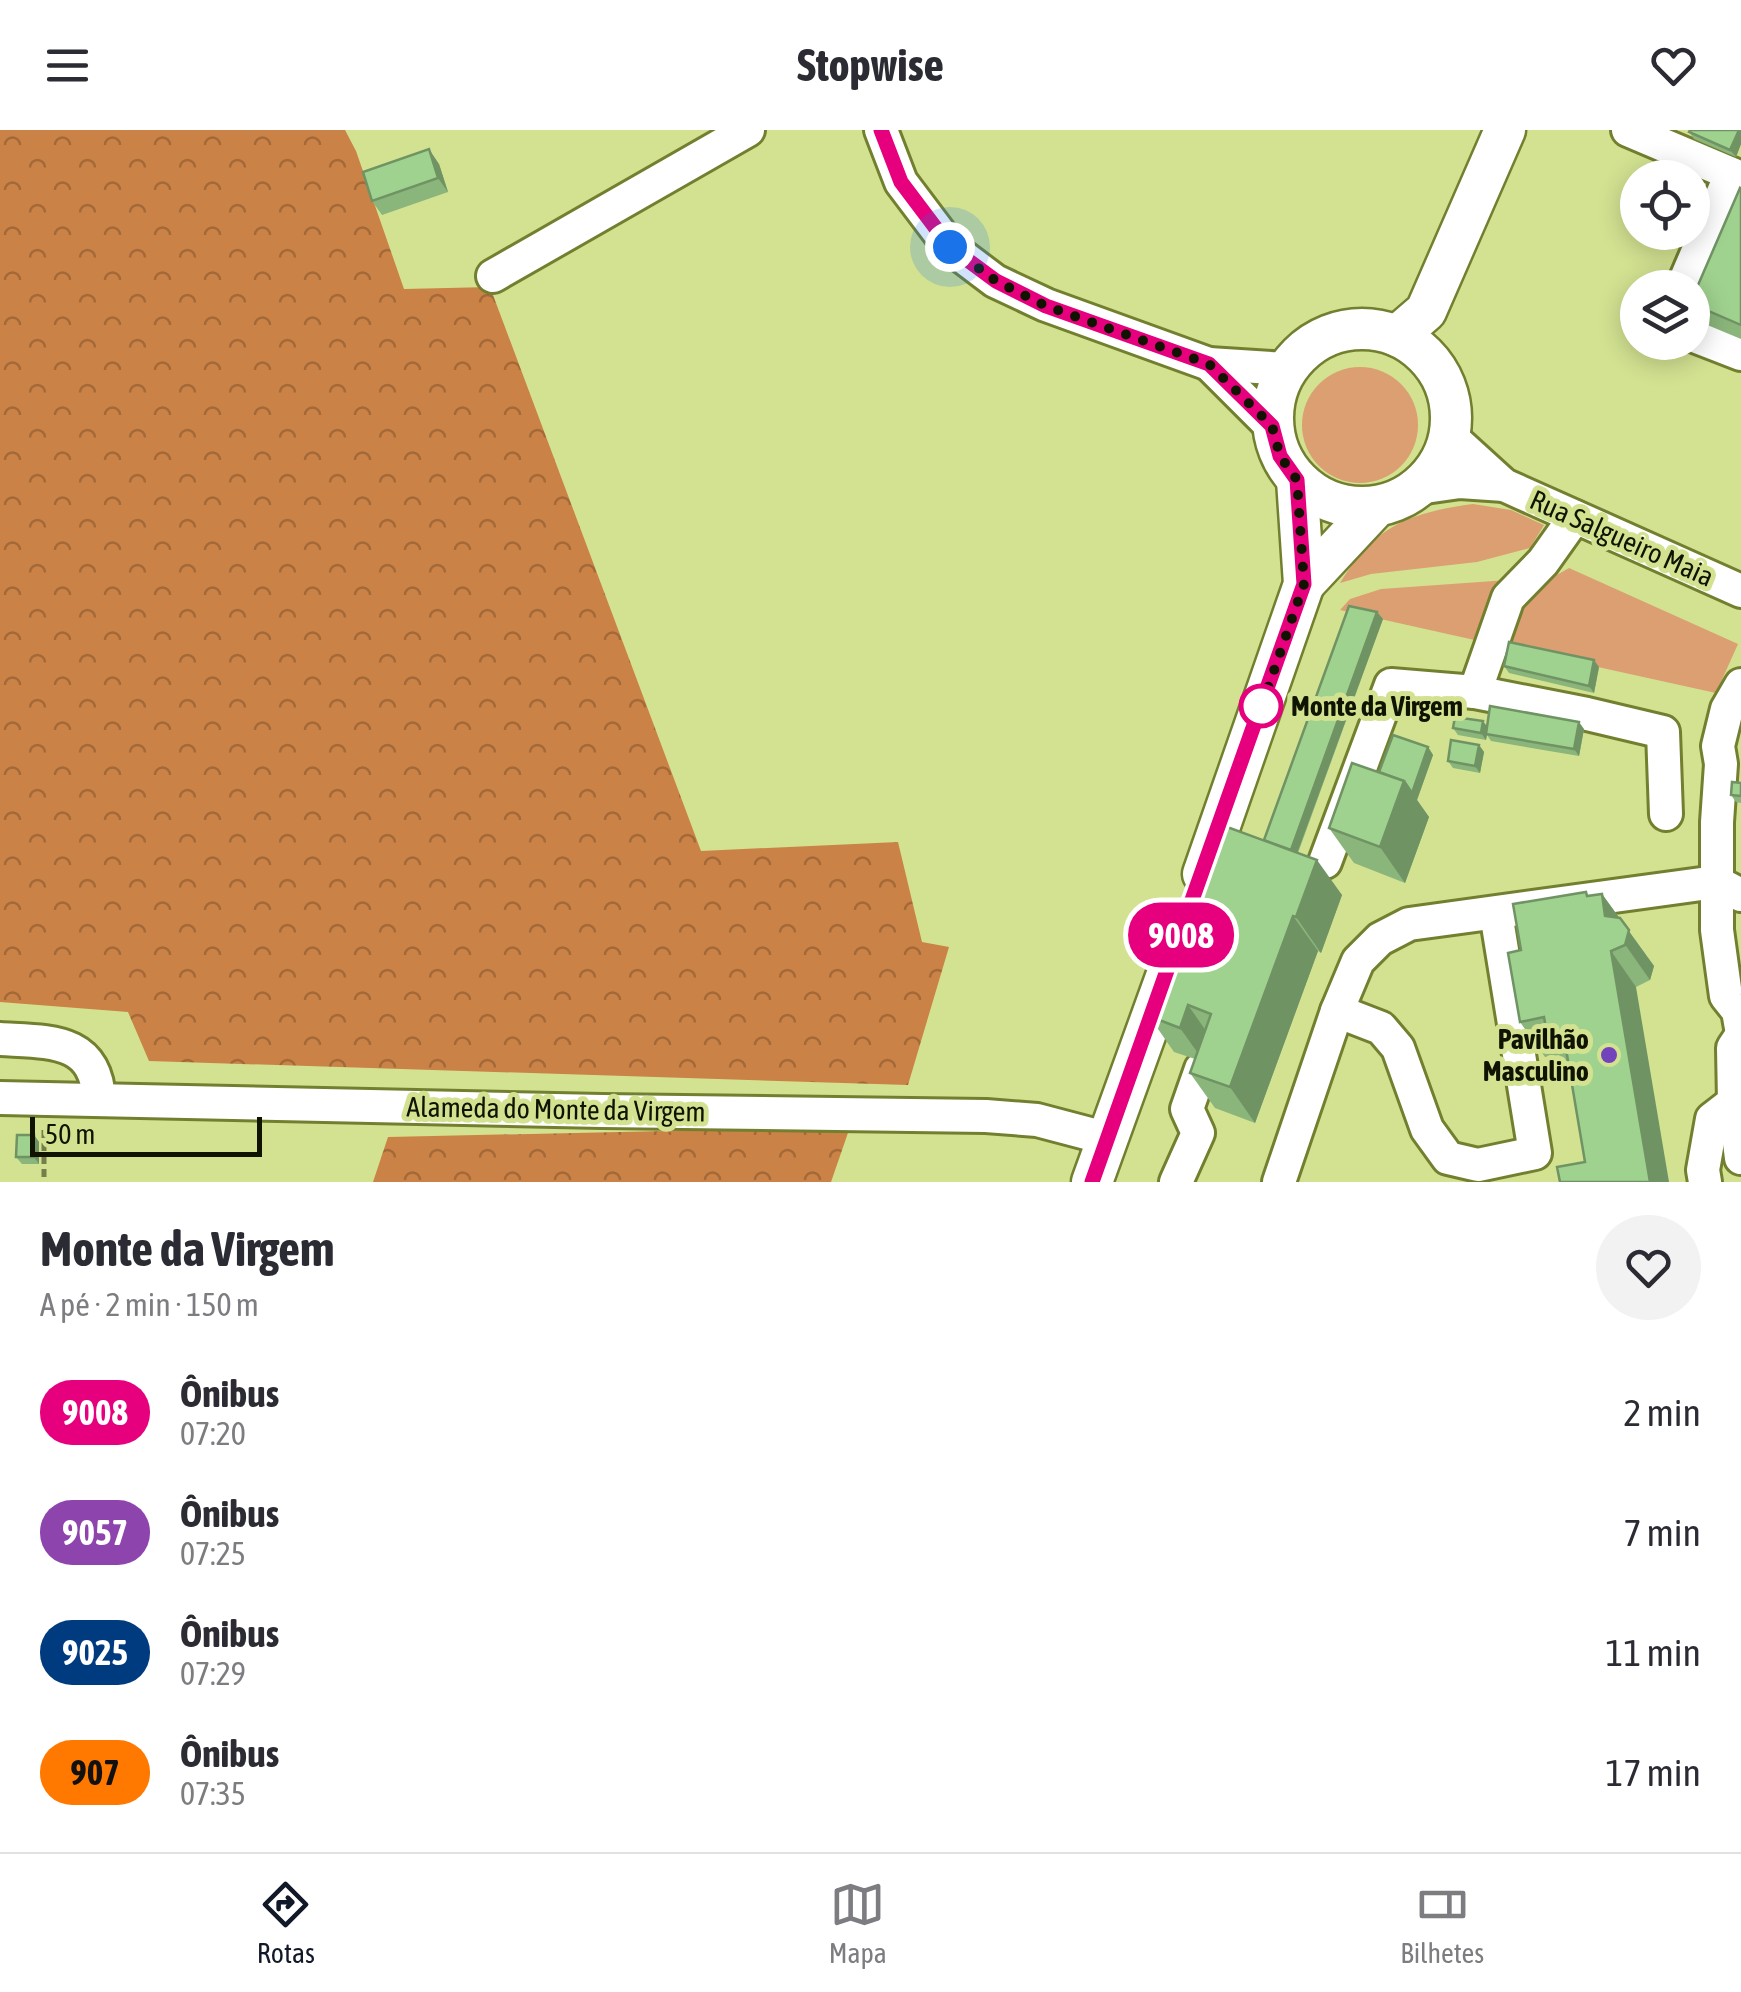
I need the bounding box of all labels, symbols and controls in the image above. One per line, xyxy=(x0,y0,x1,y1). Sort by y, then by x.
icon: menu xyxy=(40,38,95,93)
icon: heart xyxy=(1646,38,1701,93)
text: Stopwise xyxy=(797,39,944,91)
map controls xyxy=(1620,160,1710,360)
button: locate xyxy=(1620,160,1710,250)
your location xyxy=(925,222,975,272)
button: layers xyxy=(1620,270,1710,360)
street label: Rua Salgueiro Maia xyxy=(1525,483,1719,593)
marker: Monte da Virgem xyxy=(1240,685,1282,727)
place label: Monte da Virgem xyxy=(1291,690,1463,722)
line badge: 9008 xyxy=(1111,902,1251,968)
text: 9008 xyxy=(1148,915,1214,955)
place label: Pavilhão Masculino xyxy=(1483,1023,1589,1087)
marker: Pavilhão Masculino xyxy=(1598,1044,1620,1066)
street label: Alameda do Monte da Virgem xyxy=(406,1090,706,1128)
scale bar xyxy=(30,1112,262,1156)
text: 50 m xyxy=(45,1118,95,1150)
button: heart xyxy=(1596,1215,1701,1320)
text: Monte da Virgem xyxy=(40,1221,335,1276)
text: A pé · 2 min · 150 m xyxy=(40,1286,259,1323)
text: Ônibus xyxy=(180,1372,279,1415)
text: 2 min xyxy=(1623,1391,1701,1434)
text: 9008 xyxy=(62,1392,128,1432)
text: 07:20 xyxy=(180,1415,246,1452)
text: Ônibus xyxy=(180,1492,279,1535)
text: 7 min xyxy=(1623,1511,1701,1554)
text: 9057 xyxy=(62,1512,128,1552)
text: 07:25 xyxy=(180,1535,246,1572)
text: Ônibus xyxy=(180,1612,279,1655)
text: 11 min xyxy=(1606,1631,1701,1674)
text: 9025 xyxy=(62,1632,128,1672)
text: 07:29 xyxy=(180,1655,246,1692)
text: Ônibus xyxy=(180,1732,279,1775)
text: 17 min xyxy=(1606,1751,1701,1794)
text: 907 xyxy=(70,1752,120,1792)
text: 07:35 xyxy=(180,1775,246,1812)
tab: Rotas xyxy=(257,1877,315,1969)
tab: Mapa xyxy=(829,1877,887,1969)
tab: Bilhetes xyxy=(1400,1877,1484,1969)

